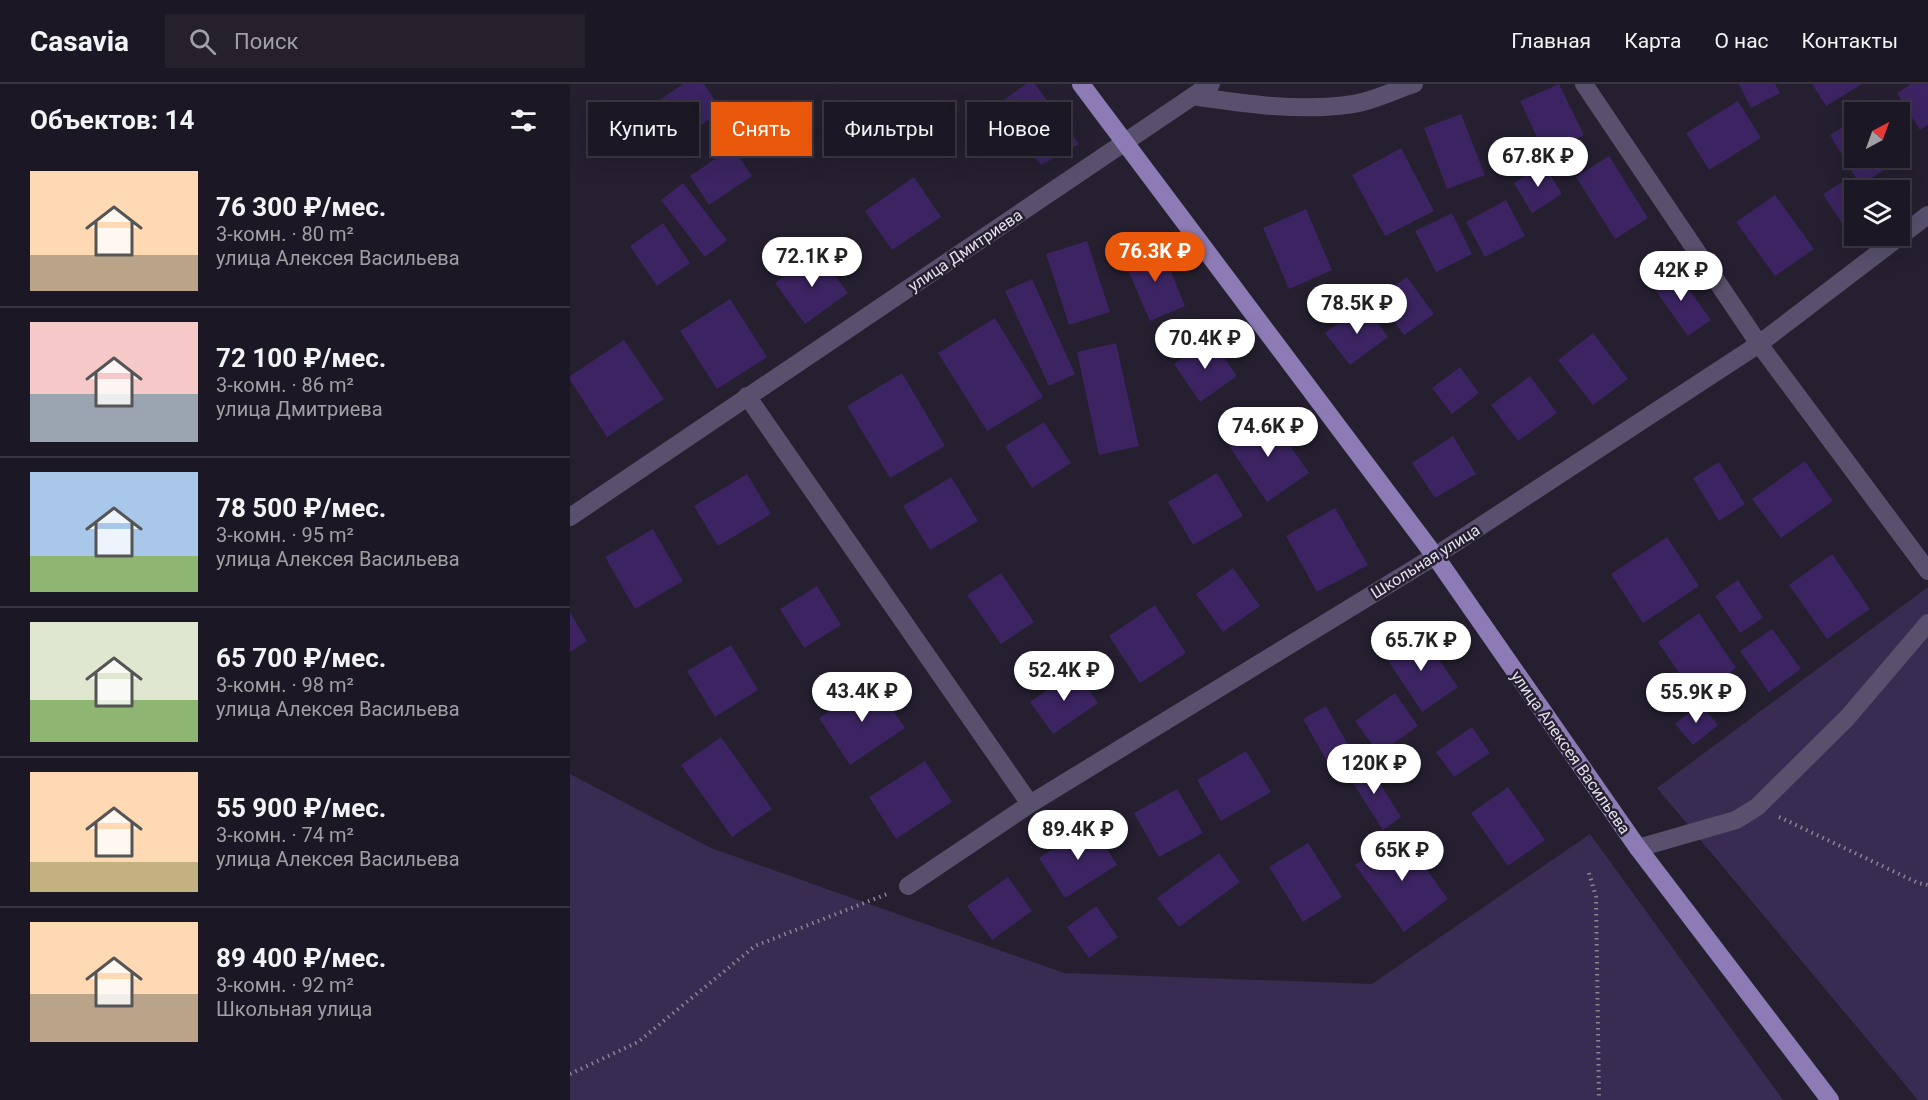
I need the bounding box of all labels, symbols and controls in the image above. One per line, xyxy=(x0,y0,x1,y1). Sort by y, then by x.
search box xyxy=(165,14,585,68)
text: Casavia xyxy=(30,25,129,58)
icon: search xyxy=(186,25,219,58)
text: Поиск xyxy=(234,29,298,54)
text: Главная xyxy=(1511,29,1591,53)
text: Карта xyxy=(1624,29,1681,53)
text: О нас xyxy=(1714,29,1769,53)
text: Контакты xyxy=(1802,29,1898,53)
chip: Купить xyxy=(588,102,699,156)
chip: Снять xyxy=(711,102,812,156)
chip: Фильтры xyxy=(824,102,955,156)
chip: Новое xyxy=(967,102,1071,156)
north arrow xyxy=(1844,102,1910,168)
map controls xyxy=(1844,102,1910,246)
icon: filters xyxy=(507,104,540,137)
text: Объектов: 14 xyxy=(30,105,194,135)
pin: 67.8K ₽ xyxy=(1483,137,1593,188)
text: 67.8K ₽ xyxy=(1502,144,1574,168)
button: layers xyxy=(1844,180,1910,246)
text: 76 300 ₽/мес. xyxy=(216,192,386,222)
icon: home xyxy=(78,195,150,267)
street label: улица Дмитриева xyxy=(905,205,1026,296)
text: 3-комн. · 80 m² xyxy=(216,222,354,246)
pin: 76.3K ₽ xyxy=(1100,232,1210,283)
pin: 72.1K ₽ xyxy=(757,237,867,288)
text: 76.3K ₽ xyxy=(1119,239,1191,263)
text: 72.1K ₽ xyxy=(776,244,848,268)
text: улица Алексея Васильева xyxy=(216,246,460,270)
pin: 42K ₽ xyxy=(1639,251,1723,302)
text: 42K ₽ xyxy=(1654,258,1708,282)
pin: 78.5K ₽ xyxy=(1302,284,1412,335)
text: 78.5K ₽ xyxy=(1321,291,1393,315)
pin: 70.4K ₽ xyxy=(1150,319,1260,370)
text: 70.4K ₽ xyxy=(1169,326,1241,350)
text: 72 100 ₽/мес. xyxy=(216,343,386,373)
icon: home xyxy=(78,346,150,418)
text: 3-комн. · 86 m² xyxy=(216,373,354,397)
text: улица Дмитриева xyxy=(216,397,383,421)
pin: 74.6K ₽ xyxy=(1213,407,1323,458)
text: 74.6K ₽ xyxy=(1232,414,1304,438)
text: 78 500 ₽/мес. xyxy=(216,493,386,523)
icon: home xyxy=(78,496,150,568)
street label: Школьная улица xyxy=(1367,520,1483,603)
text: 3-комн. · 95 m² xyxy=(216,523,354,547)
text: улица Алексея Васильева xyxy=(216,547,460,571)
pin: 65.7K ₽ xyxy=(1366,621,1476,672)
text: 65.7K ₽ xyxy=(1385,628,1457,652)
text: 65 700 ₽/мес. xyxy=(216,643,386,673)
icon: home xyxy=(78,646,150,718)
pin: 52.4K ₽ xyxy=(1009,651,1119,702)
text: 52.4K ₽ xyxy=(1028,658,1100,682)
street label: улица Алексея Васильева xyxy=(1507,667,1634,838)
pin: 43.4K ₽ xyxy=(807,672,917,723)
text: 3-комн. · 98 m² xyxy=(216,673,354,697)
pin: 55.9K ₽ xyxy=(1641,673,1751,724)
text: 43.4K ₽ xyxy=(826,679,898,703)
text: 55.9K ₽ xyxy=(1660,680,1732,704)
text: улица Алексея Васильева xyxy=(216,697,460,721)
pin: 120K ₽ xyxy=(1325,744,1423,795)
text: 120K ₽ xyxy=(1341,751,1407,775)
text: 55 900 ₽/мес. xyxy=(216,793,386,823)
icon: home xyxy=(78,796,150,868)
pin: 89.4K ₽ xyxy=(1023,810,1133,861)
text: 89.4K ₽ xyxy=(1042,817,1114,841)
text: 3-комн. · 74 m² xyxy=(216,823,354,847)
pin: 65K ₽ xyxy=(1360,831,1444,882)
text: 65K ₽ xyxy=(1375,838,1429,862)
text: улица Алексея Васильева xyxy=(216,847,460,871)
text: 89 400 ₽/мес. xyxy=(216,943,386,973)
icon: home xyxy=(78,946,150,1018)
text: 3-комн. · 92 m² xyxy=(216,973,354,997)
text: Школьная улица xyxy=(216,997,372,1021)

